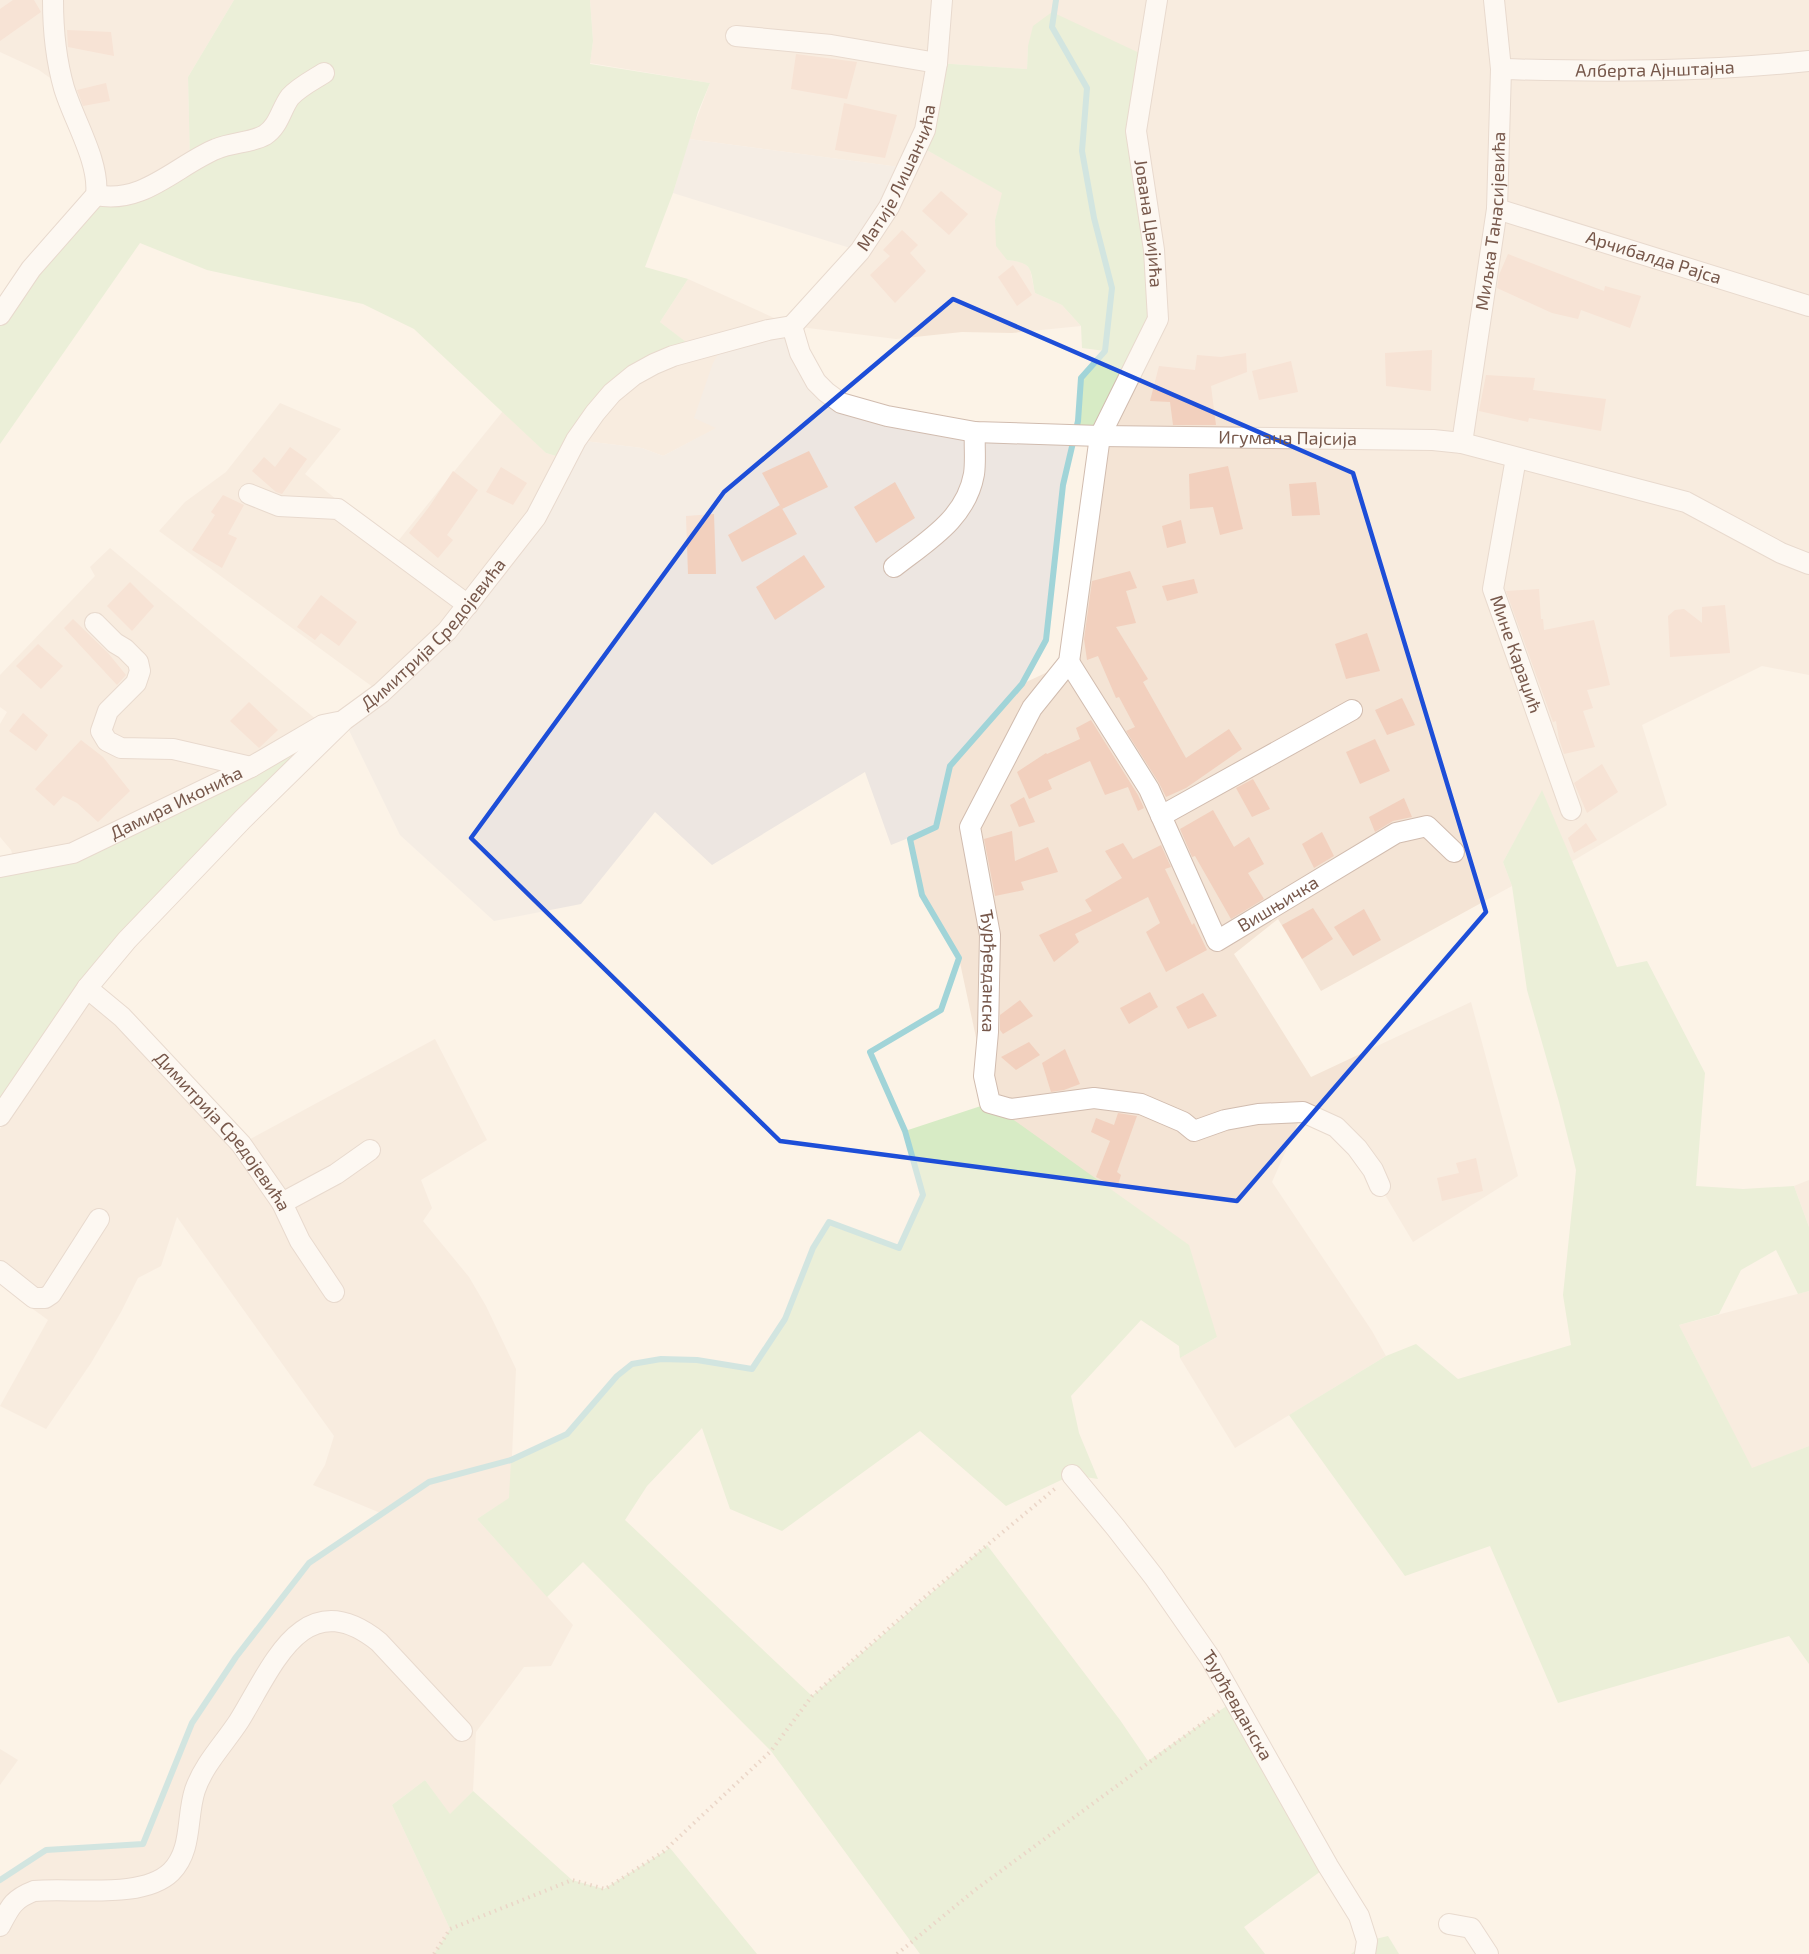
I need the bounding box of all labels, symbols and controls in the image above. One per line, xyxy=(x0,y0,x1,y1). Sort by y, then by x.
street label: Алберта Ајнштајна xyxy=(1575,55,1735,81)
street label: Матије Лишанчића xyxy=(851,103,939,255)
street label: Миљка Танасијевића xyxy=(1470,131,1509,312)
street label: Јована Цвијића xyxy=(1130,158,1168,288)
street label: Арчибалда Рајса xyxy=(1583,225,1724,288)
street label: Игумана Пајсија xyxy=(1218,425,1357,449)
street label: Димитрија Средојевића xyxy=(356,553,510,714)
street label: Мине Караџић xyxy=(1486,592,1548,716)
street label: Дамира Иконића xyxy=(106,761,246,844)
street label: Вишњичка xyxy=(1233,870,1322,936)
street label: Ђурђевданска xyxy=(976,908,1002,1033)
street label: Димитрија Средојевића xyxy=(150,1046,296,1214)
street label: Ђурђевданска xyxy=(1198,1645,1278,1764)

